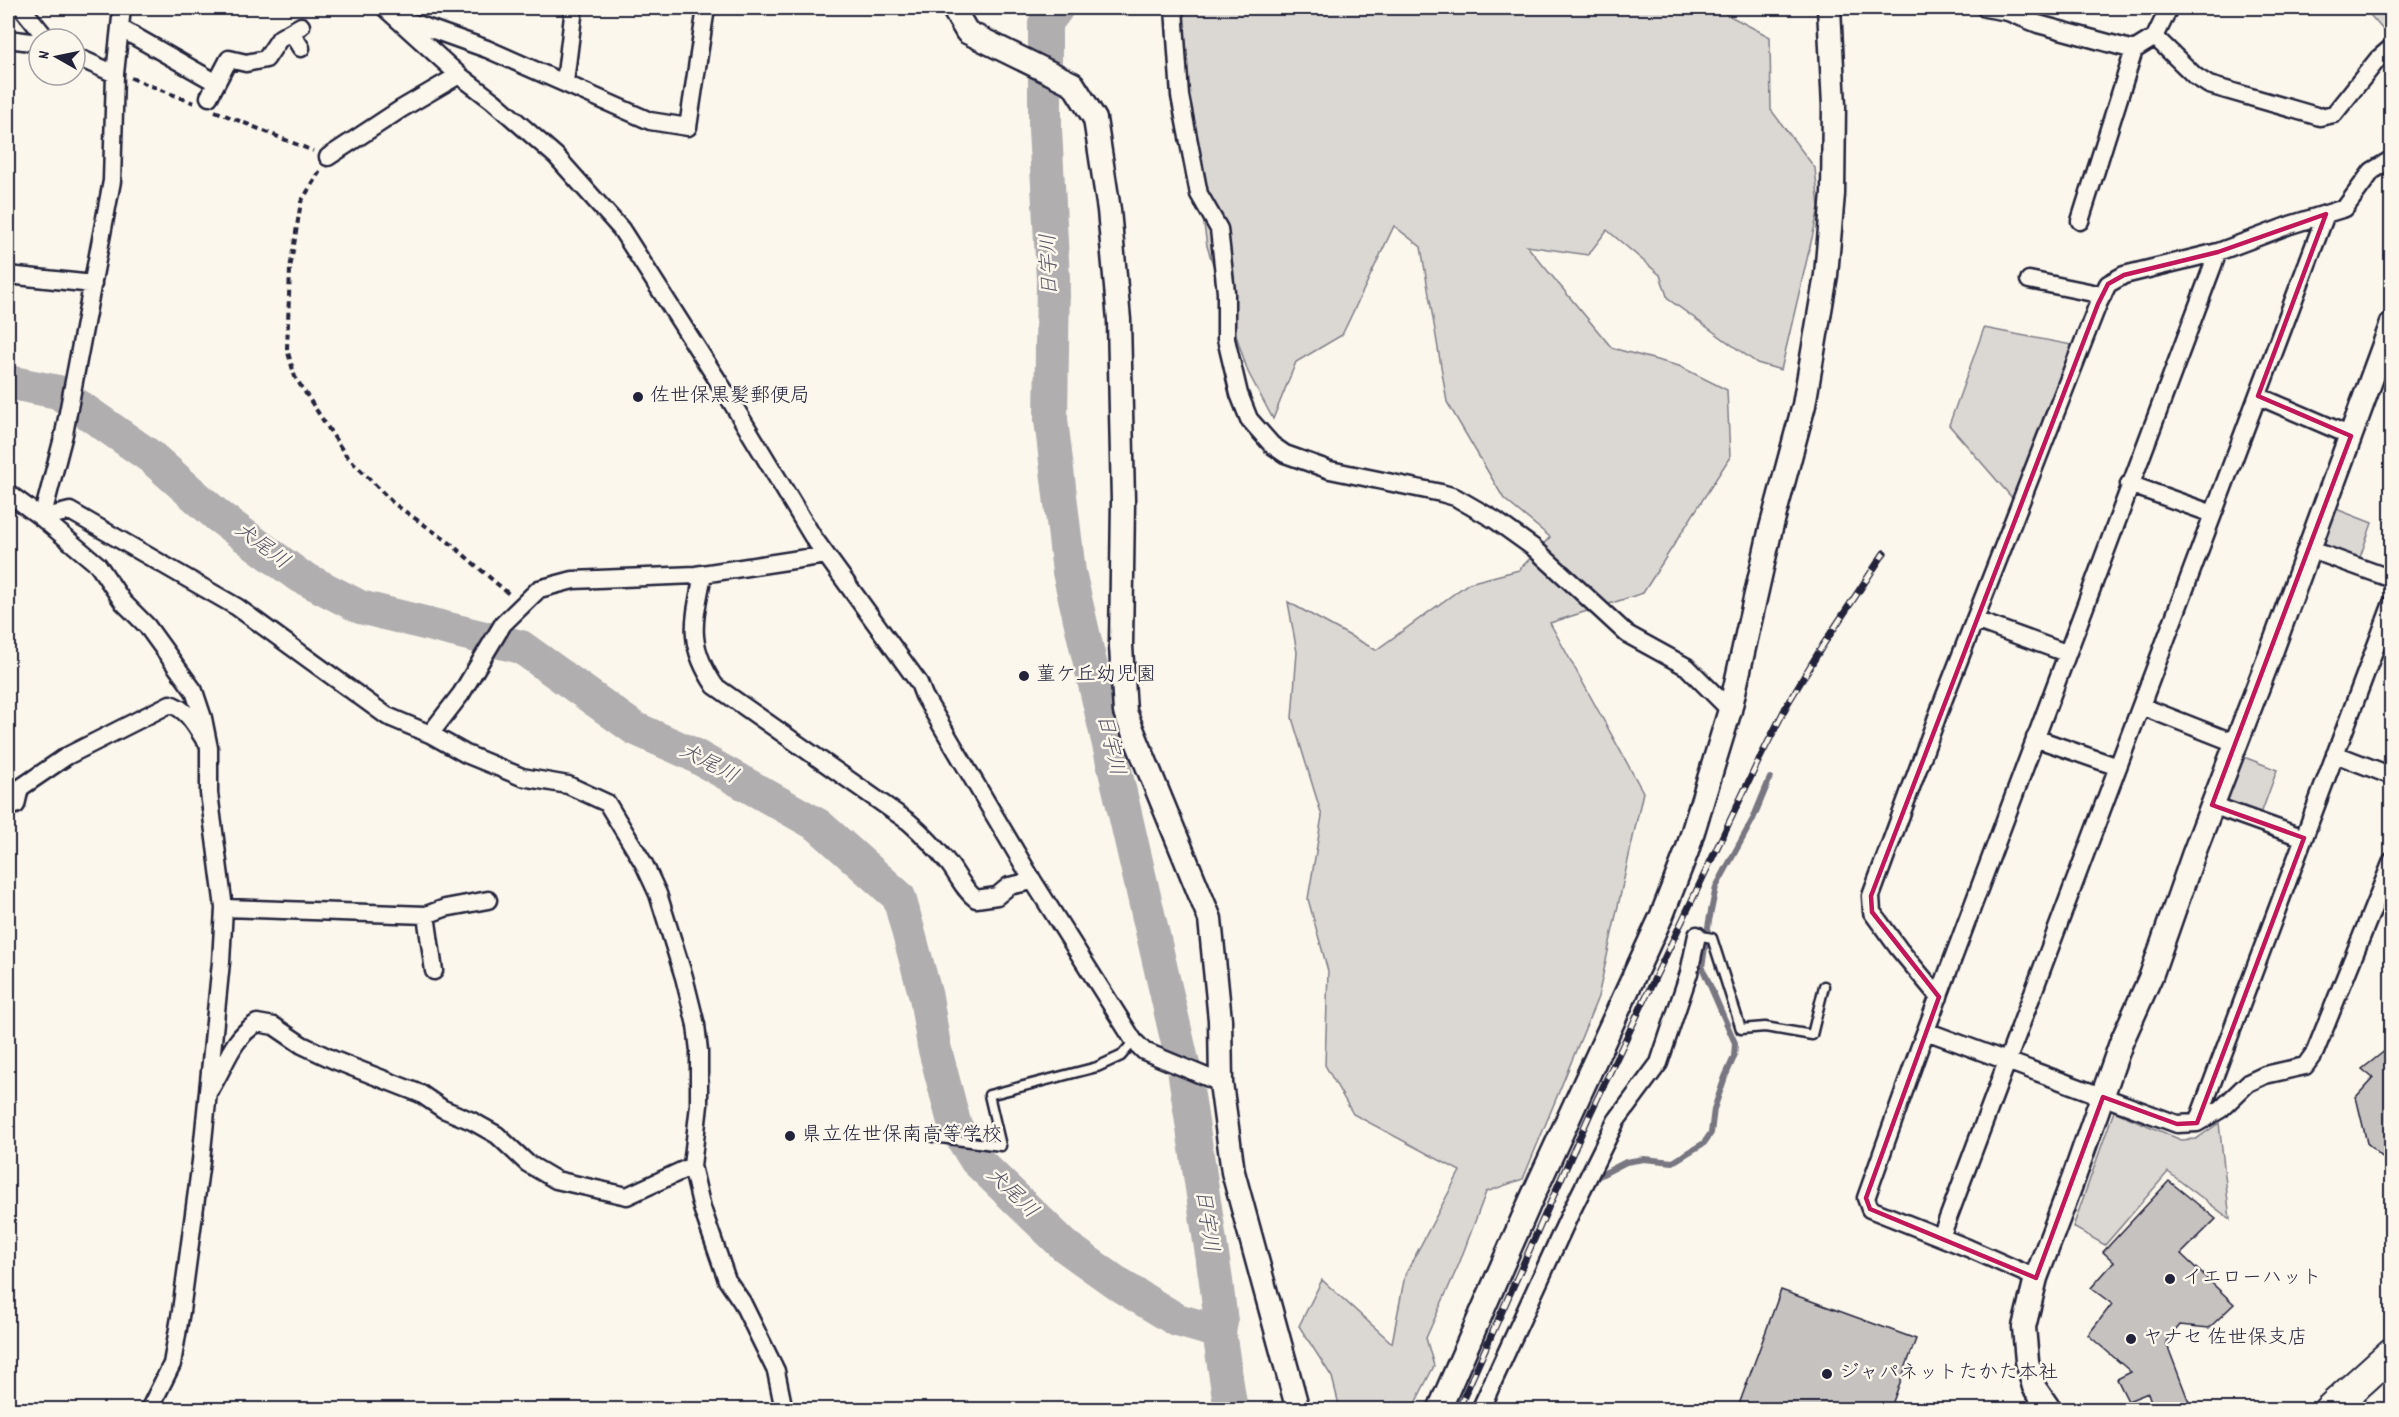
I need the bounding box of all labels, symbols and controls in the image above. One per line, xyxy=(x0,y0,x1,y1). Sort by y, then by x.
north arrow xyxy=(27,27,87,87)
text: N xyxy=(33,49,57,61)
water label: 日宇川 xyxy=(1035,233,1067,297)
place label: 佐世保黒髪郵便局 xyxy=(650,383,810,411)
marker: 佐世保黒髪郵便局 xyxy=(631,390,645,404)
water label: 犬尾川 xyxy=(227,516,295,578)
place label: 菫ケ丘幼児園 xyxy=(1036,662,1156,690)
marker: 菫ケ丘幼児園 xyxy=(1017,669,1031,683)
water label: 日宇川 xyxy=(1087,711,1131,779)
water label: 犬尾川 xyxy=(673,737,743,793)
place label: 県立佐世保南高等学校 xyxy=(802,1122,1002,1150)
marker: 県立佐世保南高等学校 xyxy=(783,1129,797,1143)
water label: 犬尾川 xyxy=(978,1161,1044,1227)
water label: 日宇川 xyxy=(1186,1188,1224,1254)
place label: イエローハット xyxy=(2182,1265,2322,1293)
marker: イエローハット xyxy=(2163,1272,2177,1286)
place label: ヤナセ 佐世保支店 xyxy=(2143,1325,2308,1353)
marker: ヤナセ 佐世保支店 xyxy=(2124,1332,2138,1346)
place label: ジャパネットたかた本社 xyxy=(1839,1360,2058,1388)
marker: ジャパネットたかた本社 xyxy=(1820,1367,1834,1381)

